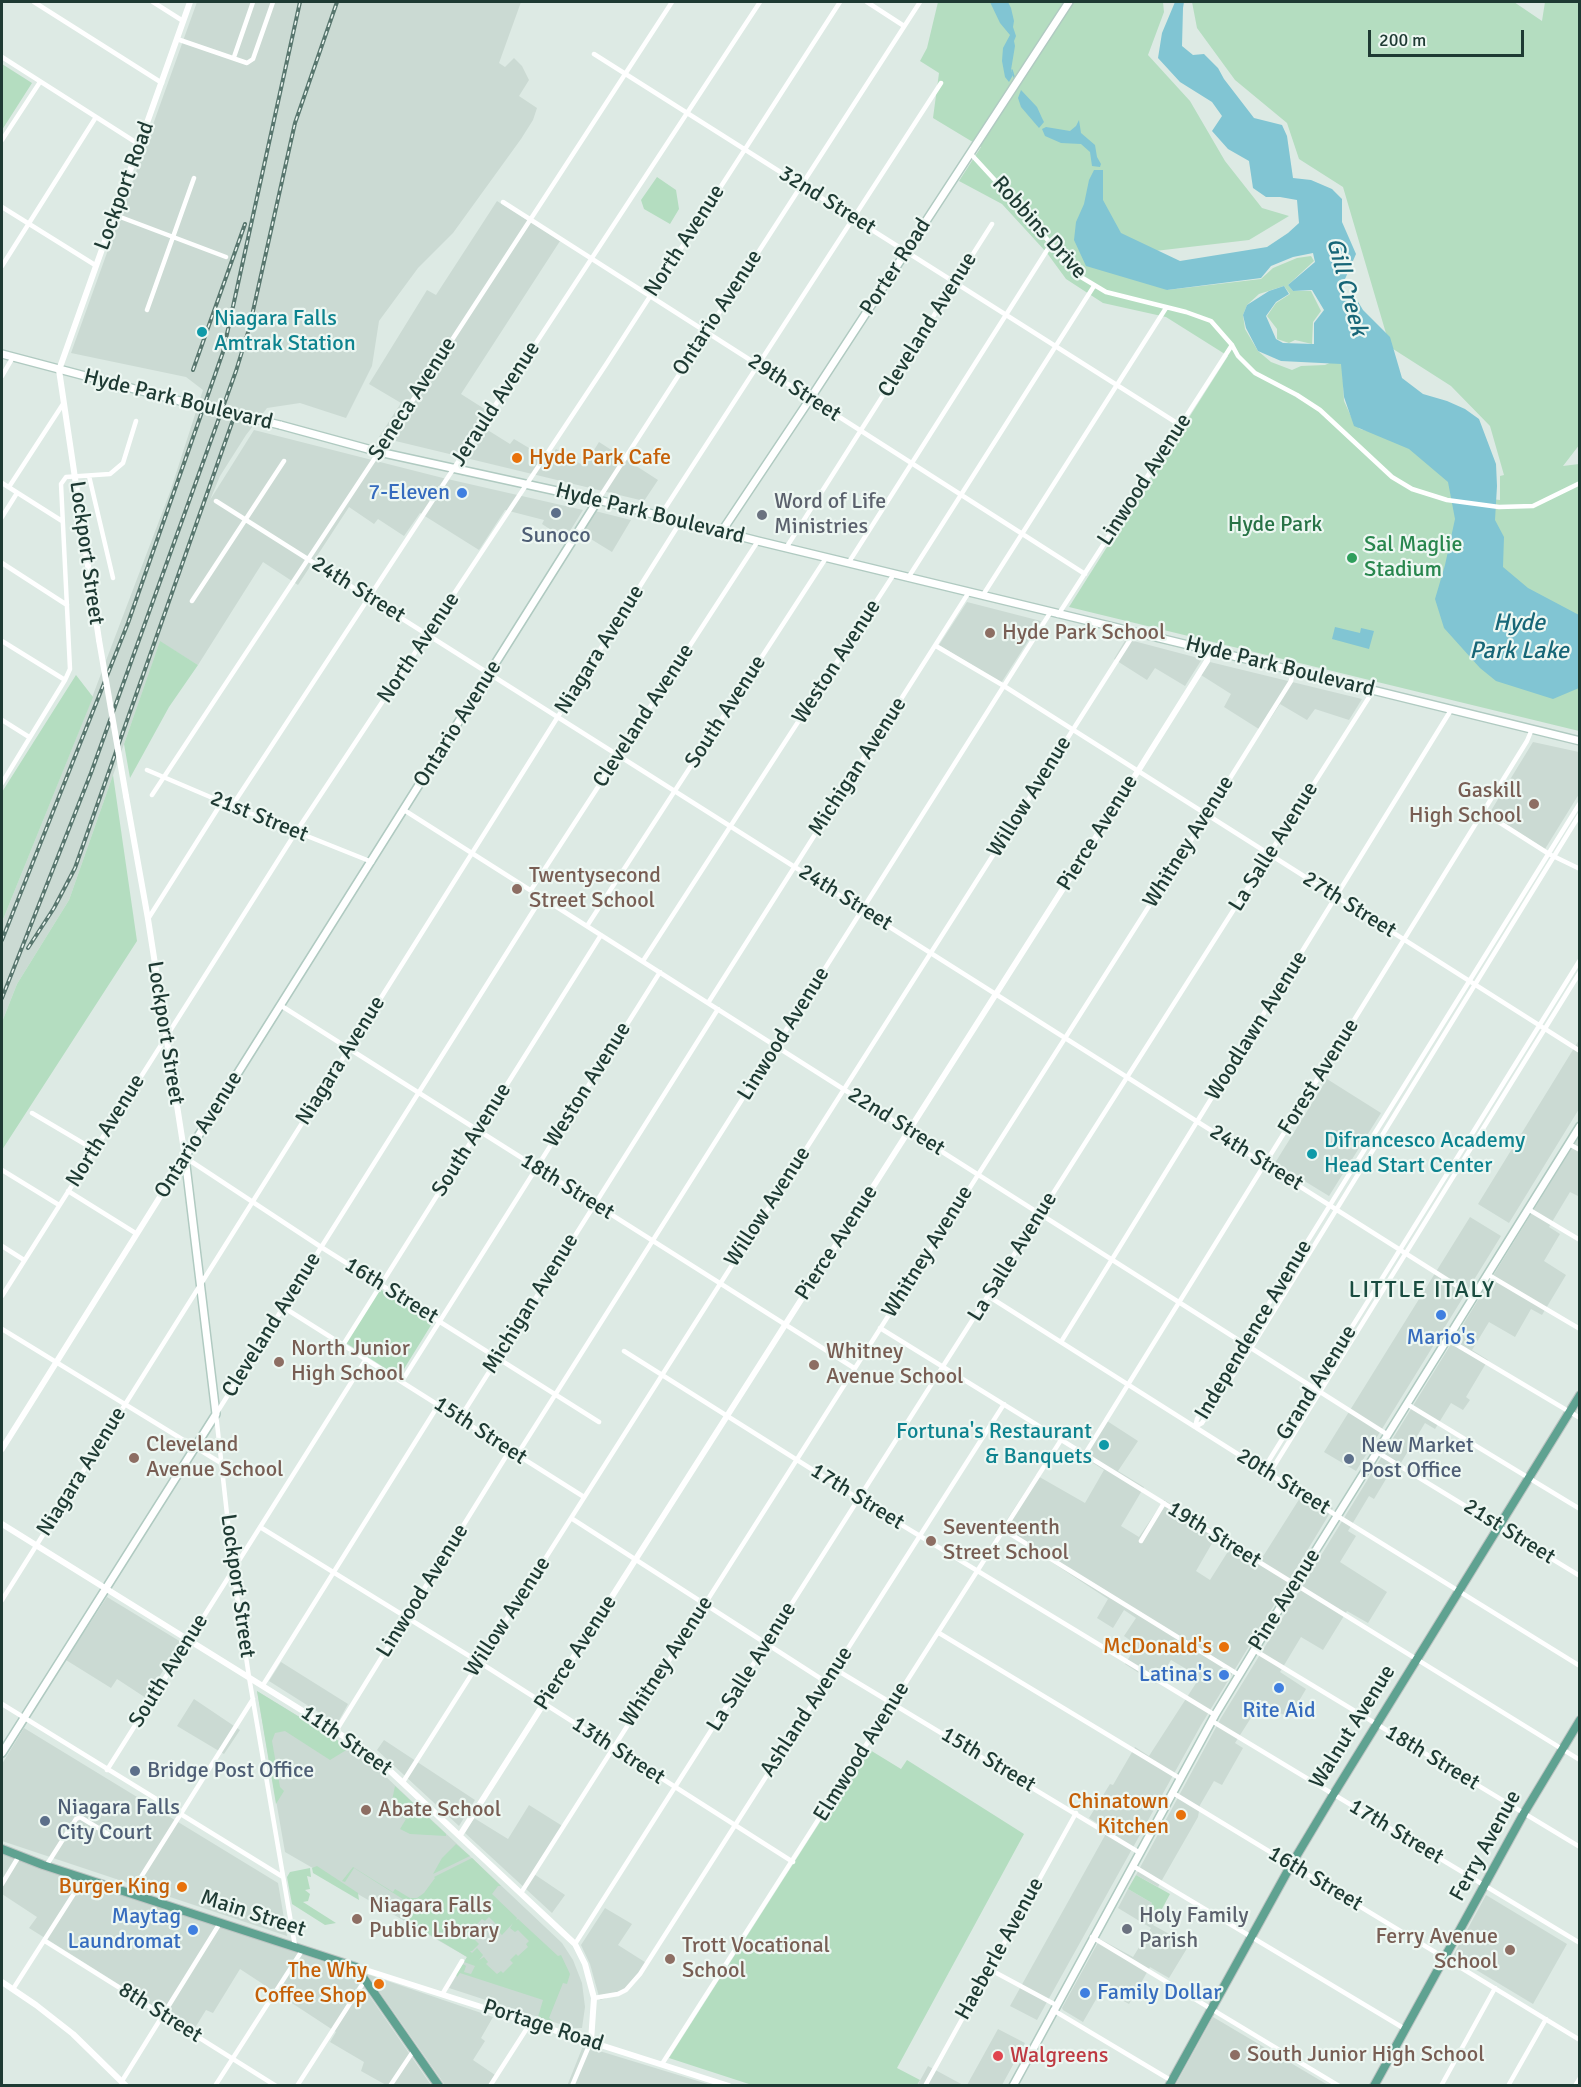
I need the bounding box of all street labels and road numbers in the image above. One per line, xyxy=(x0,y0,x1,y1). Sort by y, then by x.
street label: Lockport Road xyxy=(90,118,160,254)
street label: 32nd Street xyxy=(774,161,880,241)
street label: Robbins Drive xyxy=(986,171,1092,285)
street label: North Avenue xyxy=(639,180,731,302)
street label: Porter Road xyxy=(855,214,937,320)
street label: Ontario Avenue xyxy=(667,245,769,381)
street label: Cleveland Avenue xyxy=(873,248,983,402)
street label: Seneca Avenue xyxy=(363,333,463,465)
street label: Jerauld Avenue xyxy=(446,337,546,471)
street label: 29th Street xyxy=(743,348,845,428)
street label: Hyde Park Boulevard xyxy=(81,364,275,436)
street label: Linwood Avenue xyxy=(1092,409,1198,551)
street label: Hyde Park Boulevard xyxy=(553,478,747,550)
street label: Lockport Street xyxy=(63,479,109,627)
street label: 24th Street xyxy=(306,551,410,629)
street label: Niagara Avenue xyxy=(550,580,650,720)
street label: North Avenue xyxy=(372,587,466,709)
street label: Weston Avenue xyxy=(787,595,887,729)
street label: Hyde Park Boulevard xyxy=(1183,631,1377,703)
street label: Cleveland Avenue xyxy=(588,639,700,793)
street label: South Avenue xyxy=(680,651,772,773)
street label: Ontario Avenue xyxy=(408,656,508,792)
street label: Michigan Avenue xyxy=(803,693,913,841)
street label: Willow Avenue xyxy=(982,732,1078,862)
street label: Pierce Avenue xyxy=(1052,770,1144,896)
street label: Whitney Avenue xyxy=(1138,771,1240,913)
street label: La Salle Avenue xyxy=(1224,777,1324,917)
street label: 21st Street xyxy=(206,785,312,849)
street label: 24th Street xyxy=(793,859,897,937)
street label: 27th Street xyxy=(1297,866,1401,944)
street label: Woodlawn Avenue xyxy=(1200,946,1314,1106)
street label: Lockport Street xyxy=(141,959,189,1107)
street label: Linwood Avenue xyxy=(732,962,836,1106)
street label: Niagara Avenue xyxy=(291,991,391,1131)
street label: Forest Avenue xyxy=(1273,1014,1365,1140)
street label: Weston Avenue xyxy=(539,1017,637,1153)
street label: Ontario Avenue xyxy=(149,1067,249,1203)
street label: North Avenue xyxy=(61,1070,151,1192)
street label: South Avenue xyxy=(427,1078,517,1202)
street label: 22nd Street xyxy=(843,1082,949,1162)
street label: 24th Street xyxy=(1204,1119,1308,1197)
street label: Willow Avenue xyxy=(719,1142,817,1272)
street label: 18th Street xyxy=(515,1148,619,1226)
street label: Pierce Avenue xyxy=(790,1180,884,1306)
street label: Whitney Avenue xyxy=(877,1181,979,1323)
street label: La Salle Avenue xyxy=(963,1187,1063,1327)
street label: Michigan Avenue xyxy=(477,1229,585,1379)
street label: Independence Avenue xyxy=(1190,1235,1318,1425)
street label: Cleveland Avenue xyxy=(217,1248,327,1402)
street label: 16th Street xyxy=(339,1252,443,1330)
street label: Grand Avenue xyxy=(1271,1321,1363,1445)
street label: 15th Street xyxy=(429,1391,531,1471)
street label: Niagara Avenue xyxy=(32,1402,132,1542)
street label: 20th Street xyxy=(1231,1443,1335,1521)
street label: 17th Street xyxy=(805,1458,909,1536)
street label: 21st Street xyxy=(1458,1493,1560,1571)
street label: 19th Street xyxy=(1162,1496,1266,1574)
street label: Lockport Street xyxy=(214,1512,260,1660)
street label: Linwood Avenue xyxy=(371,1519,475,1663)
street label: Pine Avenue xyxy=(1243,1544,1327,1656)
street label: Willow Avenue xyxy=(459,1552,557,1682)
street label: Pierce Avenue xyxy=(529,1590,623,1716)
street label: Whitney Avenue xyxy=(615,1592,719,1732)
street label: La Salle Avenue xyxy=(702,1597,802,1737)
street label: South Avenue xyxy=(124,1609,214,1733)
street label: Ashland Avenue xyxy=(755,1642,859,1782)
street label: Walnut Avenue xyxy=(1304,1660,1402,1794)
street label: Elmwood Avenue xyxy=(808,1677,916,1827)
street label: 11th Street xyxy=(295,1700,397,1782)
street label: 13th Street xyxy=(567,1711,669,1791)
street label: 18th Street xyxy=(1380,1719,1484,1797)
street label: 15th Street xyxy=(936,1721,1040,1799)
street label: Ferry Avenue xyxy=(1445,1786,1527,1906)
street label: 17th Street xyxy=(1344,1793,1448,1871)
street label: 16th Street xyxy=(1263,1840,1367,1918)
street label: Haeberle Avenue xyxy=(950,1873,1050,2025)
street label: Main Street xyxy=(197,1885,309,1943)
street label: 8th Street xyxy=(113,1977,207,2049)
street label: Portage Road xyxy=(479,1994,607,2058)

